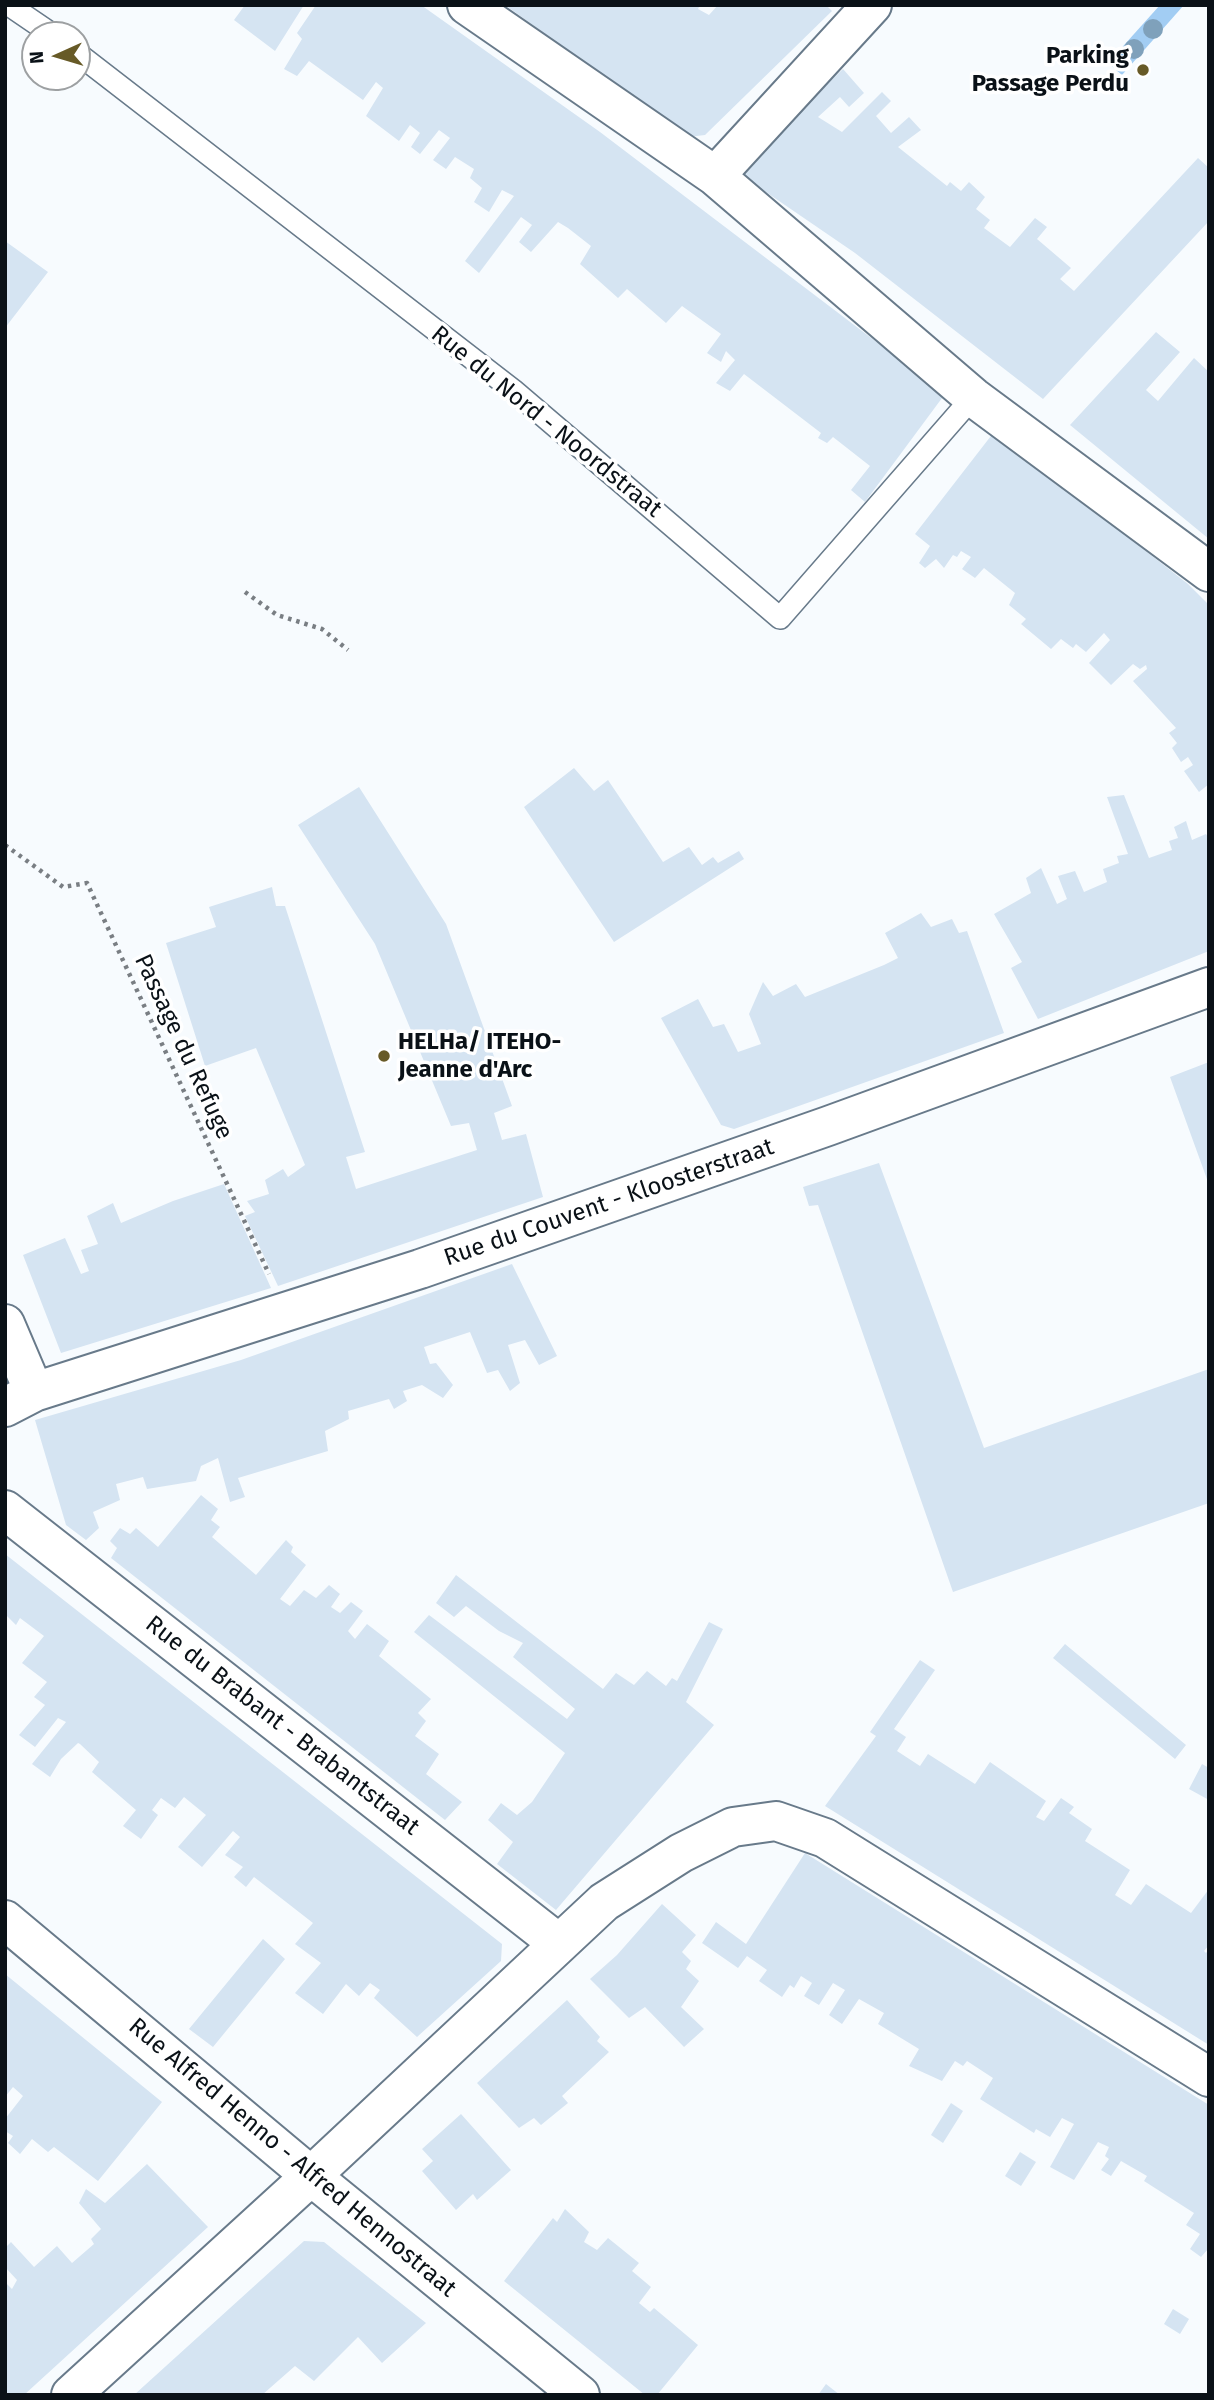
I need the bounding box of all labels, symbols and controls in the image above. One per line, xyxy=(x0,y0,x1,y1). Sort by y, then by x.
north arrow xyxy=(21,21,91,91)
place label: Parking Passage Perdu xyxy=(972,42,1129,98)
text: N xyxy=(25,50,48,64)
marker: Parking Passage Perdu xyxy=(1135,62,1151,78)
street label: Rue du Nord - Noordstraat xyxy=(425,320,667,524)
street label: Passage du Refuge xyxy=(128,950,238,1144)
place label: HELHa/ ITEHO- Jeanne d'Arc xyxy=(398,1028,561,1084)
marker: HELHa/ ITEHO- Jeanne d'Arc xyxy=(376,1048,392,1064)
street label: Rue du Couvent - Kloosterstraat xyxy=(440,1133,778,1273)
street label: Rue du Brabant - Brabantstraat xyxy=(139,1610,425,1842)
street label: Rue Alfred Henno - Alfred Hennostraat xyxy=(122,2012,462,2304)

